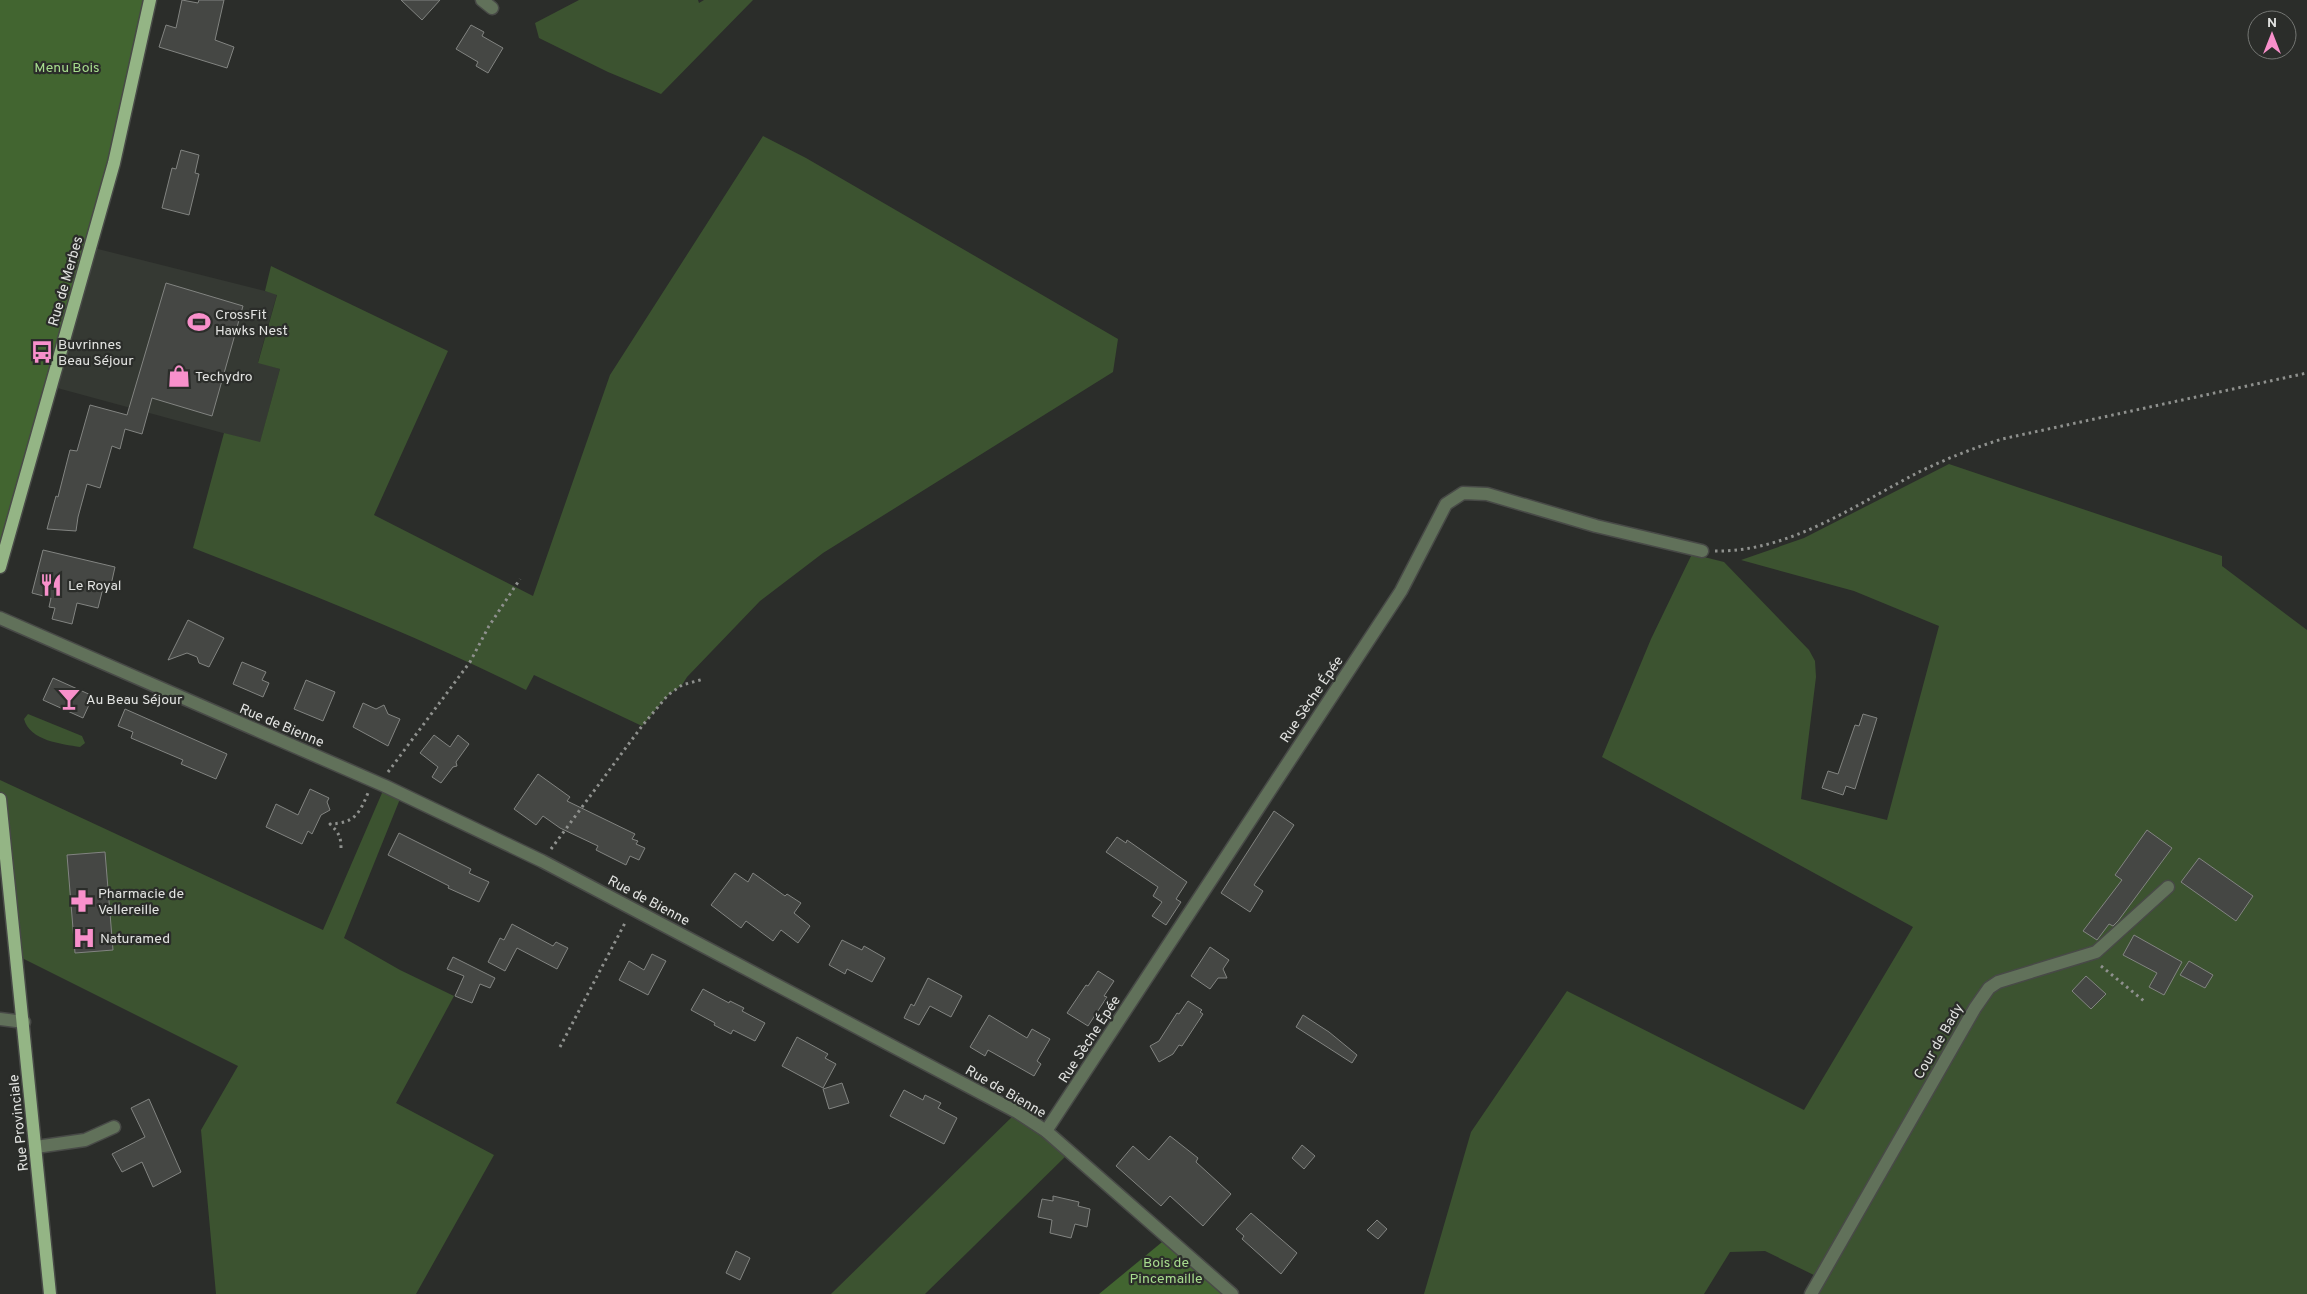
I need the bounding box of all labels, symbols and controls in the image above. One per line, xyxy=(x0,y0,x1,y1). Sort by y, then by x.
north arrow xyxy=(2247,10,2297,60)
text: N xyxy=(2267,15,2277,32)
park label: Menu Bois xyxy=(34,60,100,77)
street label: Rue de Merbes xyxy=(45,234,87,328)
place label: CrossFit Hawks Nest xyxy=(215,307,288,340)
sports icon: CrossFit Hawks Nest xyxy=(186,309,212,335)
place label: Buvrinnes Beau Séjour xyxy=(58,337,134,370)
bus stop icon: Buvrinnes Beau Séjour xyxy=(29,339,55,365)
shop icon: Techydro xyxy=(166,363,192,389)
place label: Techydro xyxy=(195,369,253,386)
restaurant icon: Le Royal xyxy=(38,572,64,598)
place label: Le Royal xyxy=(68,578,122,595)
street label: Rue Sèche Épée xyxy=(1276,653,1348,746)
bar icon: Au Beau Séjour xyxy=(56,686,82,712)
place label: Au Beau Séjour xyxy=(86,692,183,709)
street label: Rue de Bienne xyxy=(236,701,326,752)
street label: Rue de Bienne xyxy=(604,873,692,930)
place label: Pharmacie de Vellereille xyxy=(98,886,184,919)
pharmacy icon: Pharmacie de Vellereille xyxy=(69,888,95,914)
hospital icon: Naturamed xyxy=(71,925,97,951)
place label: Naturamed xyxy=(100,931,170,948)
street label: Rue Sèche Épée xyxy=(1055,992,1125,1087)
street label: Cour de Bady xyxy=(1911,1001,1968,1083)
street label: Rue de Bienne xyxy=(962,1062,1049,1122)
street label: Rue Provinciale xyxy=(6,1074,33,1172)
park label: Bois de Pincemaille xyxy=(1130,1255,1202,1288)

